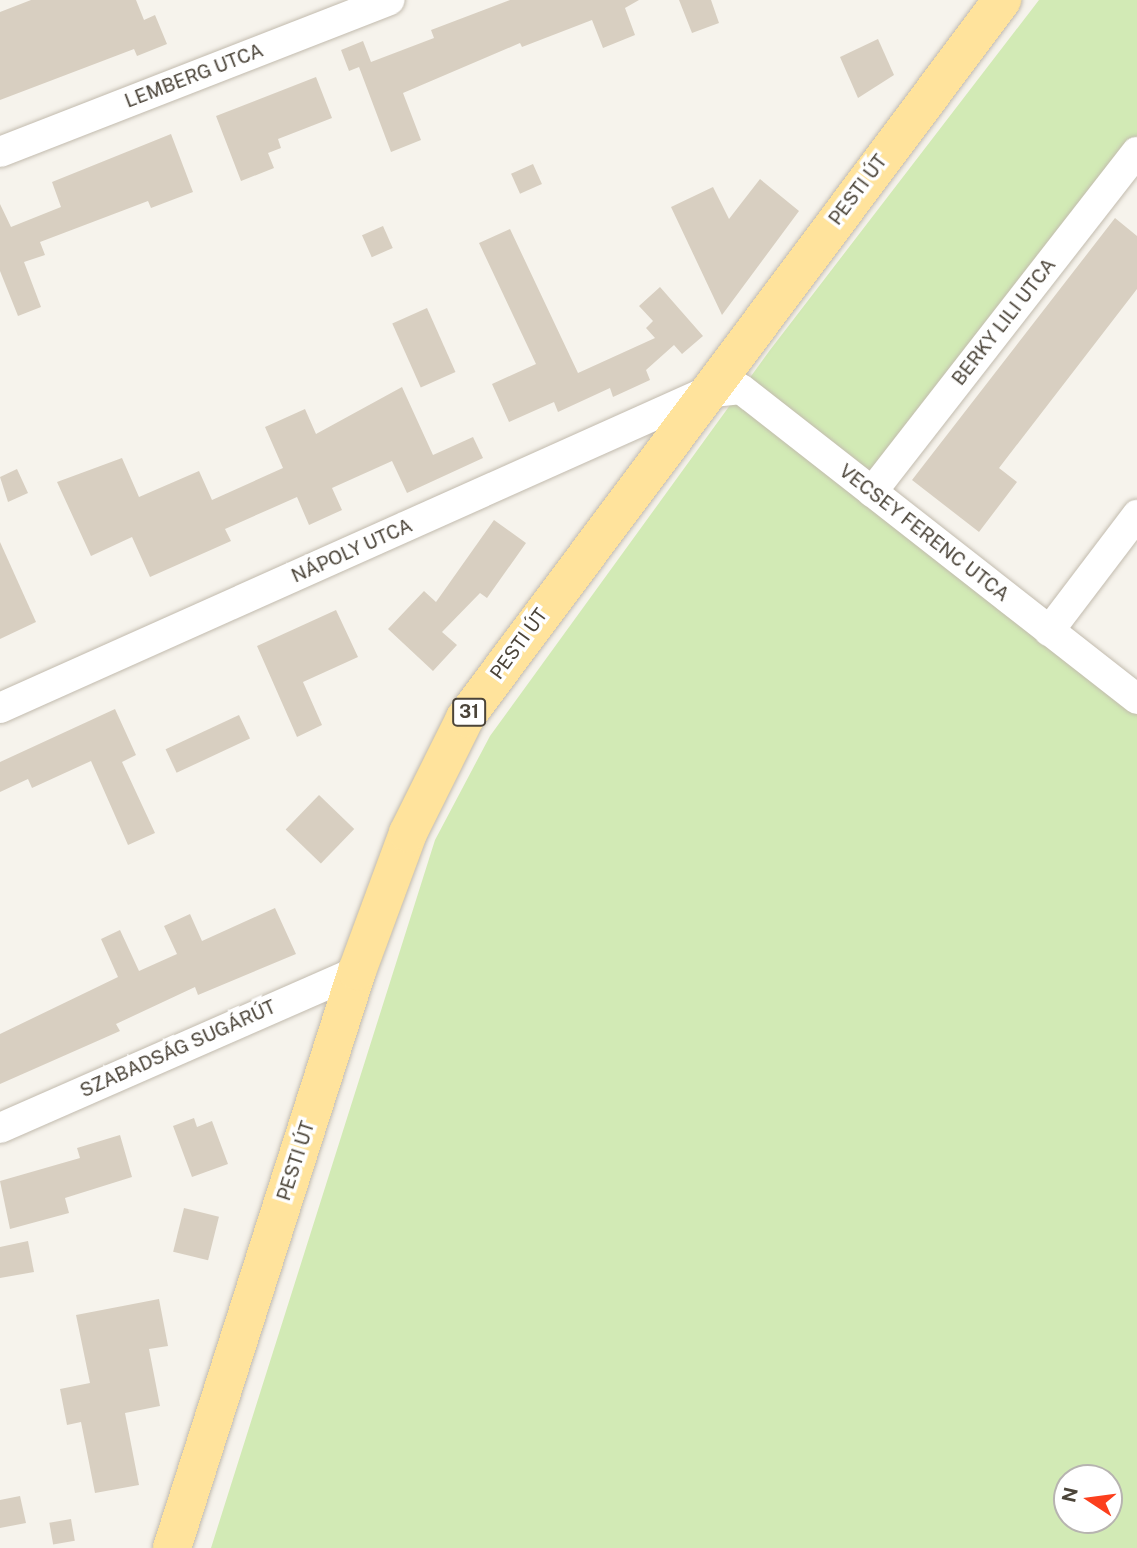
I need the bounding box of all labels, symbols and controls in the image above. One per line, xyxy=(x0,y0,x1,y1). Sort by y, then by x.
street label: LEMBERG UTCA xyxy=(122,39,266,113)
street label: PESTI ÚT xyxy=(824,150,892,230)
street label: BERKY LILI UTCA xyxy=(947,254,1061,390)
street label: VECSEY FERENC UTCA xyxy=(834,460,1014,606)
street label: NÁPOLY UTCA xyxy=(288,514,416,588)
street label: PESTI ÚT xyxy=(486,604,552,684)
road number: 31 xyxy=(452,698,486,726)
street label: SZABADSÁG SUGÁRÚT xyxy=(77,995,279,1103)
street label: PESTI ÚT xyxy=(272,1118,320,1204)
north arrow xyxy=(1053,1464,1123,1534)
text: N xyxy=(1057,1485,1082,1504)

